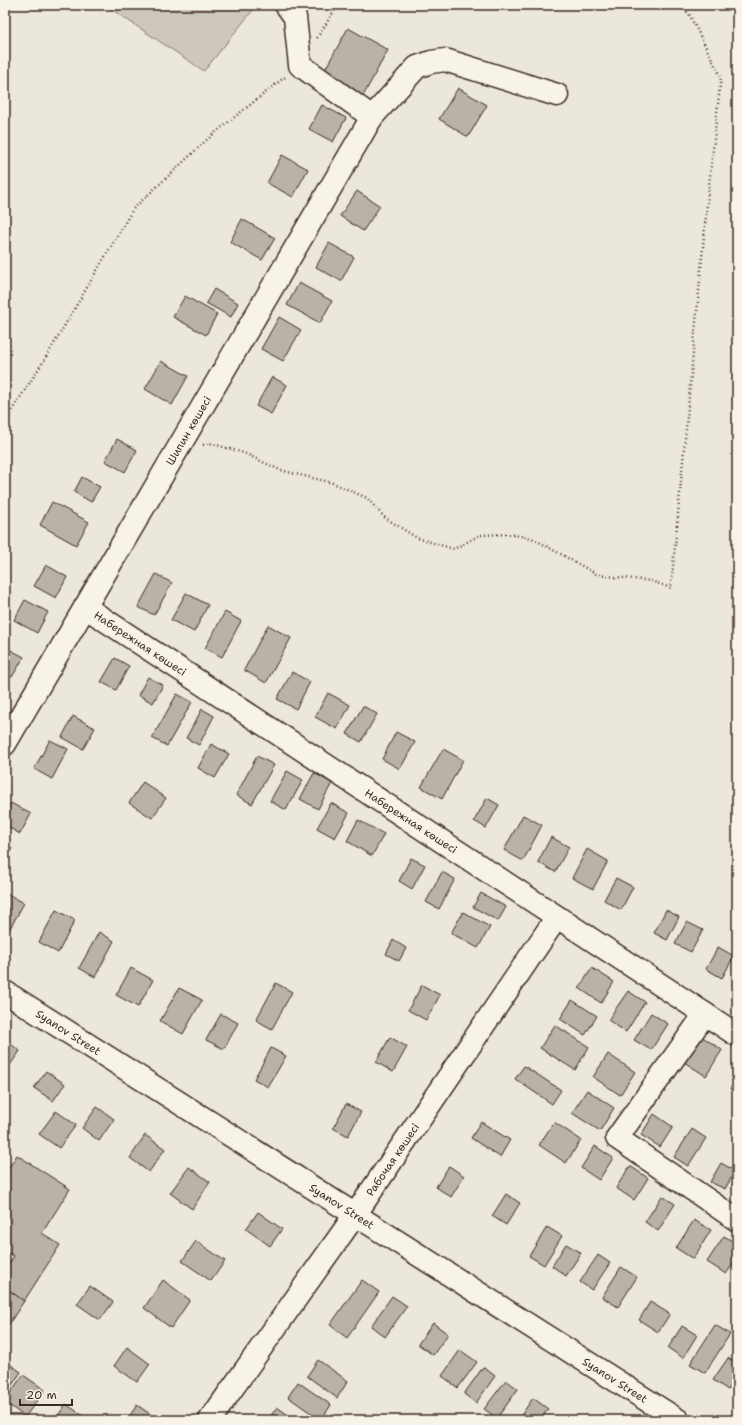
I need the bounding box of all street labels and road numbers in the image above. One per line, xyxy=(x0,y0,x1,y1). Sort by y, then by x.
street label: Шипин көшесі xyxy=(162,393,215,468)
street label: Набережная көшесі xyxy=(91,607,189,679)
street label: Набережная көшесі xyxy=(362,785,460,857)
street label: Syanov Street xyxy=(33,1006,104,1059)
street label: Рабочая көшесі xyxy=(362,1120,423,1199)
street label: Syanov Street xyxy=(306,1180,377,1232)
street label: Syanov Street xyxy=(580,1354,651,1406)

